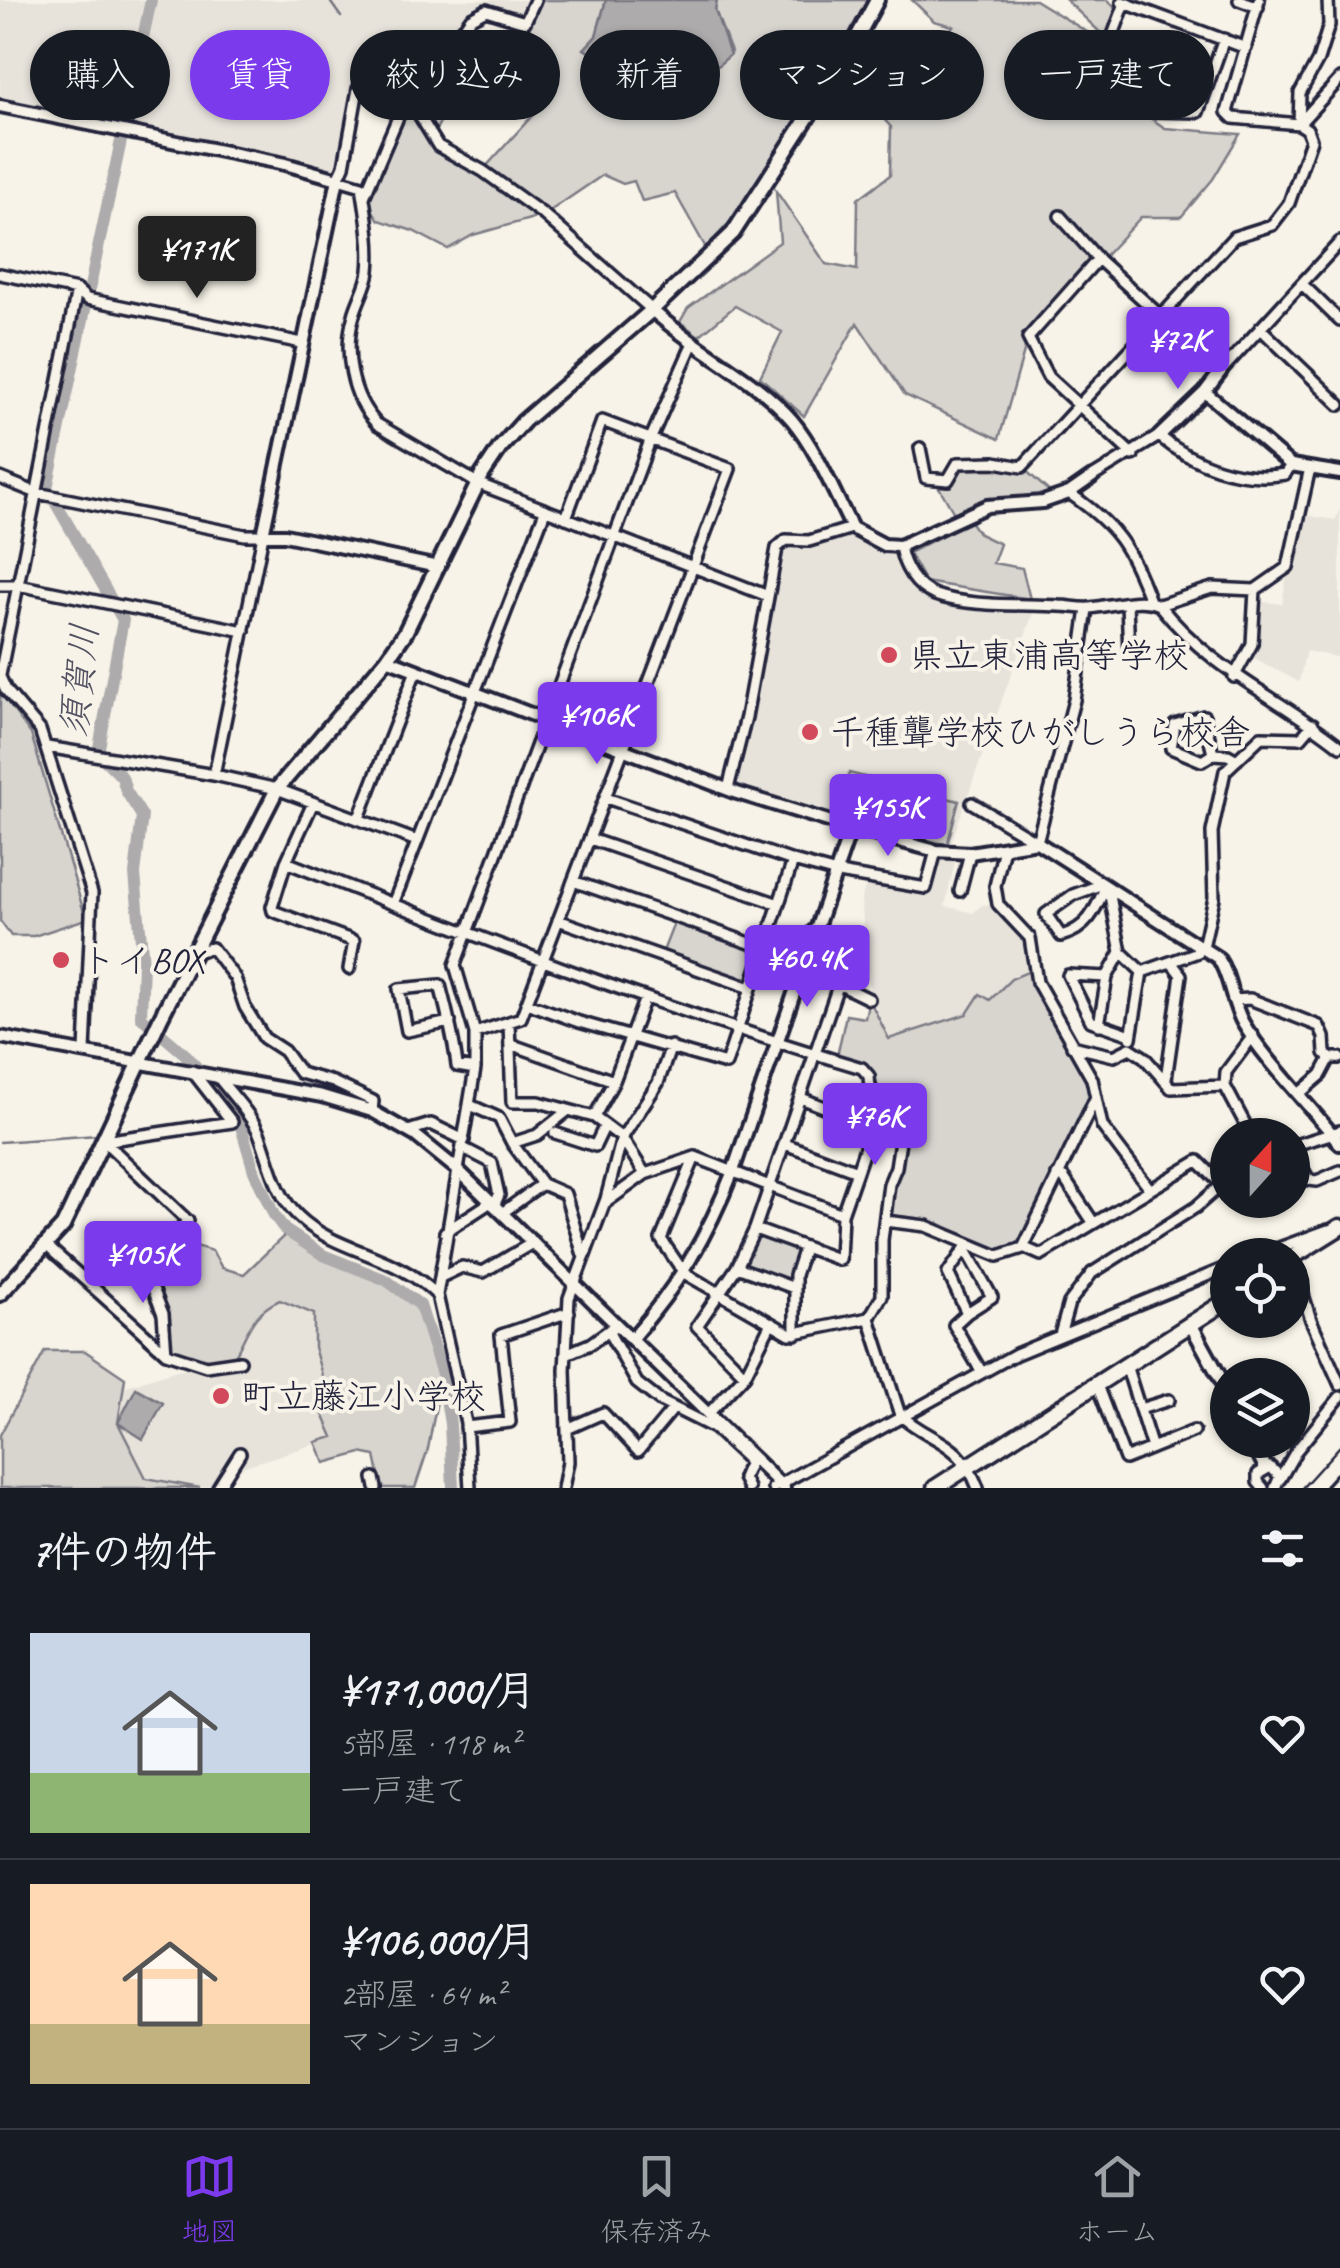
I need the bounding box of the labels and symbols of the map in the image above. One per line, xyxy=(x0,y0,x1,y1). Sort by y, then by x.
pin: ¥171K xyxy=(127,216,267,301)
pin: ¥72K xyxy=(1119,307,1237,392)
water label: 須賀川 xyxy=(50,621,108,739)
place label: 県立東浦高等学校 xyxy=(909,633,1189,678)
marker: 県立東浦高等学校 xyxy=(878,644,900,666)
pin: ¥106K xyxy=(527,682,667,767)
place label: 千種聾学校ひがしうら校舎 xyxy=(830,710,1250,755)
marker: 千種聾学校ひがしうら校舎 xyxy=(799,721,821,743)
pin: ¥155K xyxy=(818,774,958,859)
pin: ¥60.4K xyxy=(726,925,888,1010)
place label: トイBOX xyxy=(81,938,207,983)
marker: トイBOX xyxy=(50,949,72,971)
pin: ¥76K xyxy=(816,1083,934,1168)
north arrow xyxy=(1210,1118,1310,1218)
pin: ¥105K xyxy=(73,1221,213,1306)
place label: 町立藤江小学校 xyxy=(241,1374,486,1419)
marker: 町立藤江小学校 xyxy=(210,1385,232,1407)

